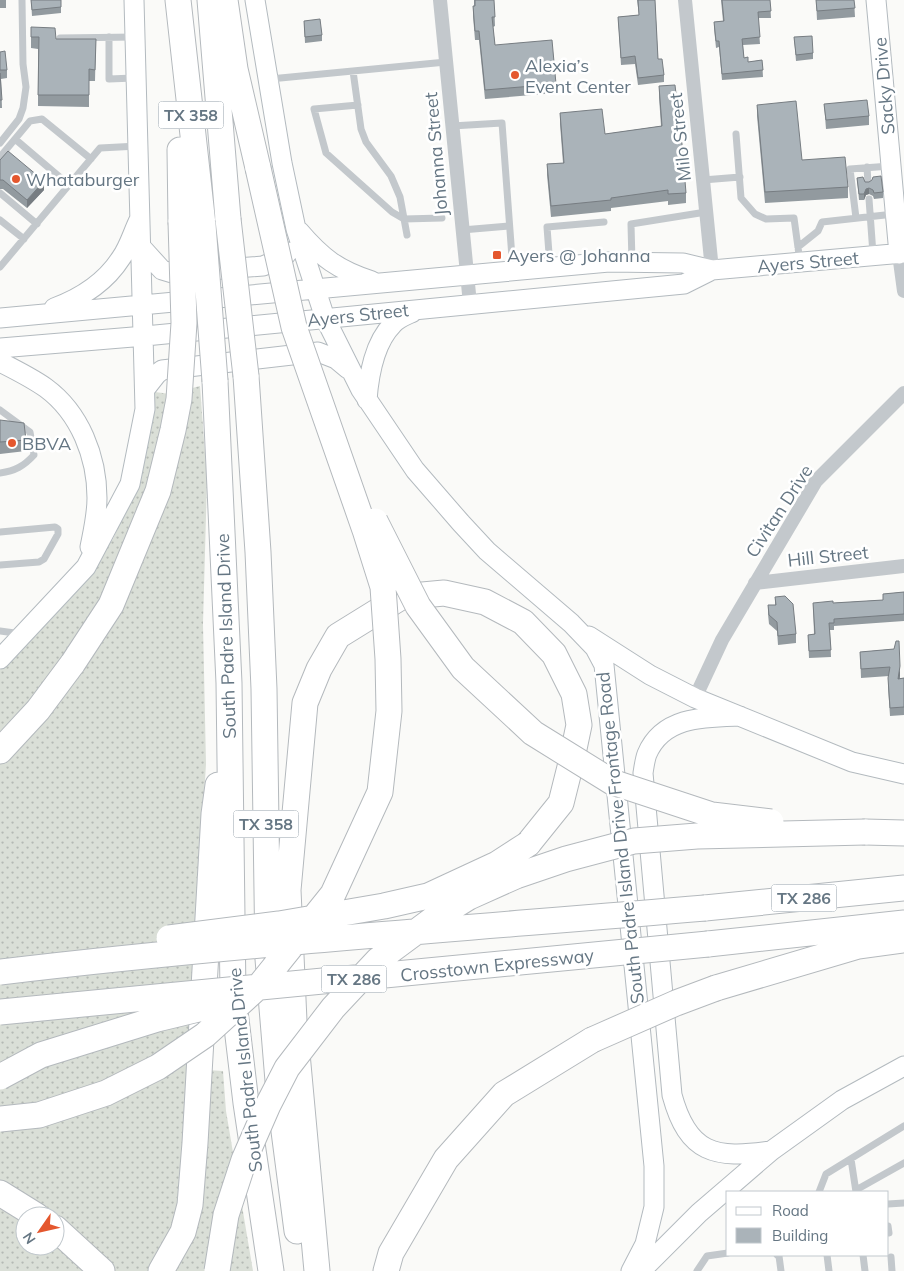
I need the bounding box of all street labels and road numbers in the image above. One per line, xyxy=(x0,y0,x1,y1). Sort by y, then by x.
street label: Sacky Drive xyxy=(868,36,900,136)
street label: Johanna Street xyxy=(419,91,453,217)
street label: Milo Street xyxy=(664,92,696,182)
road number: TX 358 xyxy=(158,102,224,128)
street label: Ayers Street xyxy=(756,246,860,278)
street label: Ayers Street xyxy=(306,298,410,332)
street label: Civitan Drive xyxy=(740,460,818,562)
street label: South Padre Island Drive xyxy=(211,533,241,739)
street label: Hill Street xyxy=(786,540,870,572)
street label: South Padre Island Drive Frontage Road xyxy=(591,671,649,1005)
road number: TX 358 xyxy=(234,811,298,838)
road number: TX 286 xyxy=(772,884,836,911)
street label: Crosstown Expressway xyxy=(399,943,595,987)
road number: TX 286 xyxy=(322,966,386,992)
street label: South Padre Island Drive xyxy=(223,967,267,1173)

